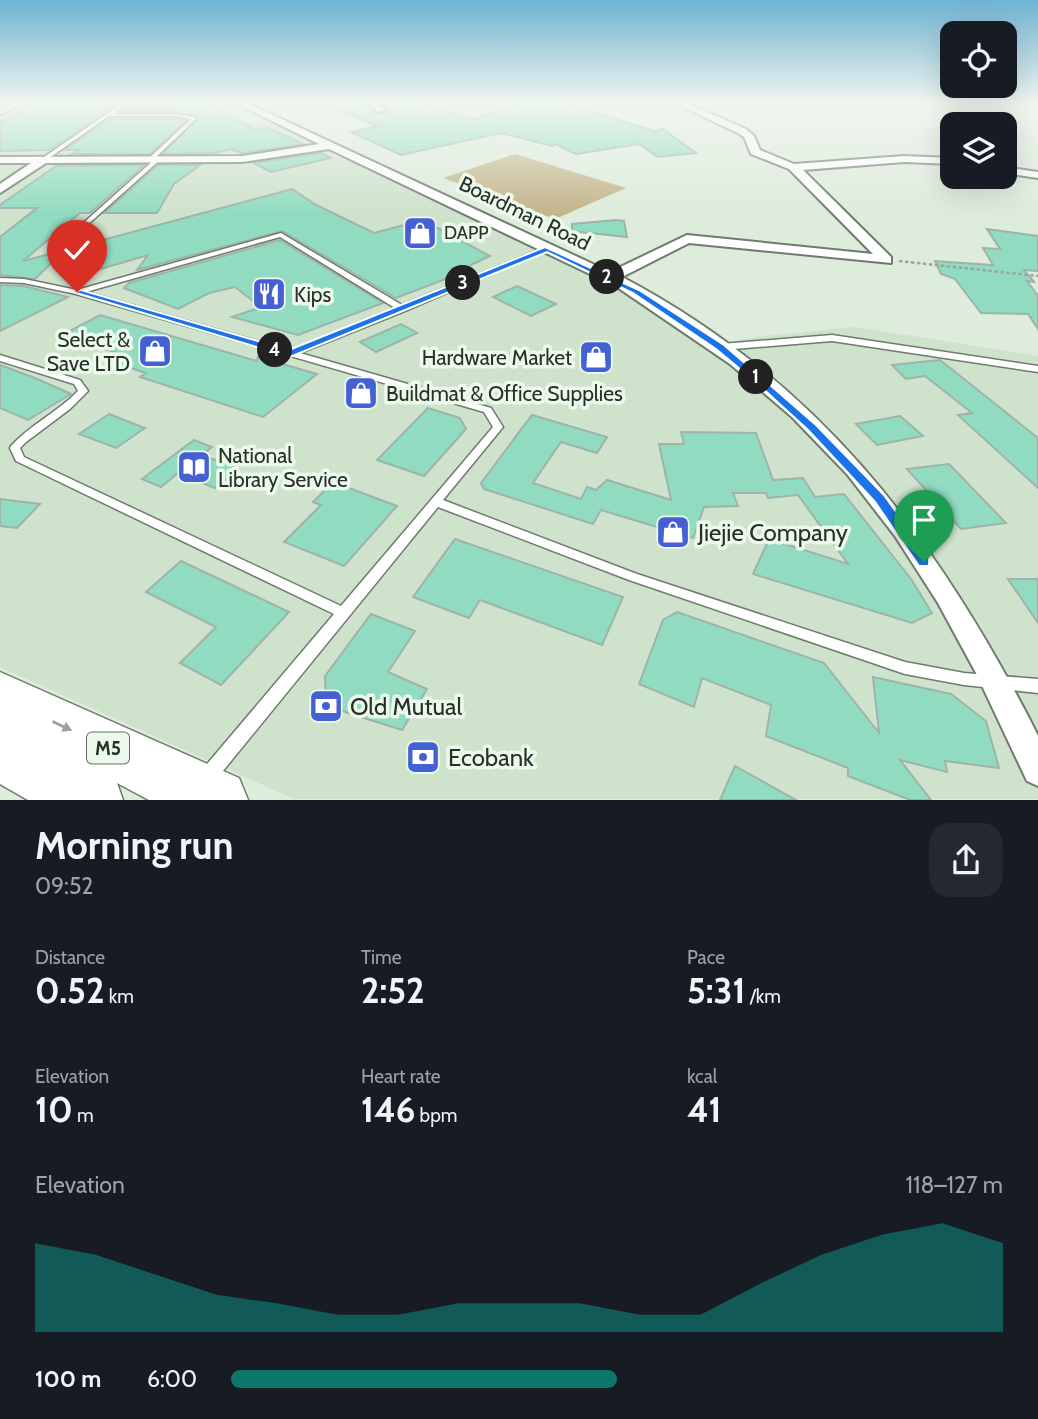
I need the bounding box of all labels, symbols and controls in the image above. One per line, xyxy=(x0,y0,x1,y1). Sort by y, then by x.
map controls xyxy=(940,21,1017,189)
button: locate xyxy=(940,21,1017,98)
button: layers xyxy=(940,112,1017,189)
street label: Boardman Road xyxy=(455,170,595,256)
shop icon: DAPP xyxy=(401,214,439,252)
pin xyxy=(47,220,107,292)
place label: DAPP xyxy=(444,222,489,244)
icon: check xyxy=(58,231,96,269)
pin: 2 xyxy=(590,260,624,294)
text: 2 xyxy=(601,265,612,288)
pin: 3 xyxy=(446,266,480,300)
text: 3 xyxy=(457,271,468,294)
restaurant icon: Kips xyxy=(250,275,288,313)
place label: Kips xyxy=(294,282,332,307)
place label: Select & Save LTD xyxy=(47,327,130,376)
shop icon: Select & Save LTD xyxy=(136,332,174,370)
pin: 4 xyxy=(258,332,292,368)
text: 4 xyxy=(269,338,280,361)
shop icon: Hardware Market xyxy=(577,338,615,376)
place label: Hardware Market xyxy=(422,345,572,370)
pin: 1 xyxy=(738,360,774,394)
text: 1 xyxy=(752,365,759,388)
shop icon: Buildmat & Office Supplies xyxy=(342,374,380,412)
place label: Buildmat & Office Supplies xyxy=(386,381,623,406)
place label: National Library Service xyxy=(218,443,348,492)
library icon: National Library Service xyxy=(175,448,213,486)
pin xyxy=(894,490,954,562)
icon: arrive xyxy=(905,501,943,539)
shop icon: Jiejie Company xyxy=(654,513,692,551)
place label: Jiejie Company xyxy=(697,518,848,547)
bank icon: Old Mutual xyxy=(307,687,345,725)
place label: Old Mutual xyxy=(350,692,463,721)
one-way arrow xyxy=(52,720,72,732)
road number: M5 xyxy=(87,733,129,764)
bank icon: Ecobank xyxy=(404,738,442,776)
place label: Ecobank xyxy=(448,743,534,772)
text: Morning run xyxy=(35,822,234,869)
button: share xyxy=(929,823,1003,897)
text: 09:52 xyxy=(35,872,93,900)
text: Distance xyxy=(35,946,105,969)
text: Time xyxy=(361,946,401,969)
text: Pace xyxy=(687,946,725,969)
text: 0.52 xyxy=(35,969,104,1012)
text: 2:52 xyxy=(361,969,425,1012)
text: 5:31 xyxy=(687,969,745,1012)
text: km xyxy=(104,985,134,1008)
text: /km xyxy=(745,985,781,1008)
text: Elevation xyxy=(35,1065,109,1088)
text: Heart rate xyxy=(361,1065,441,1088)
text: kcal xyxy=(687,1065,717,1088)
text: 10 xyxy=(35,1088,73,1131)
text: 146 xyxy=(361,1088,415,1131)
text: 41 xyxy=(687,1088,721,1131)
text: m xyxy=(73,1104,94,1127)
text: bpm xyxy=(415,1104,457,1127)
text: Elevation xyxy=(35,1171,125,1199)
text: 118–127 m xyxy=(905,1171,1003,1199)
text: 100 m xyxy=(35,1365,101,1393)
text: 6:00 xyxy=(147,1365,197,1393)

